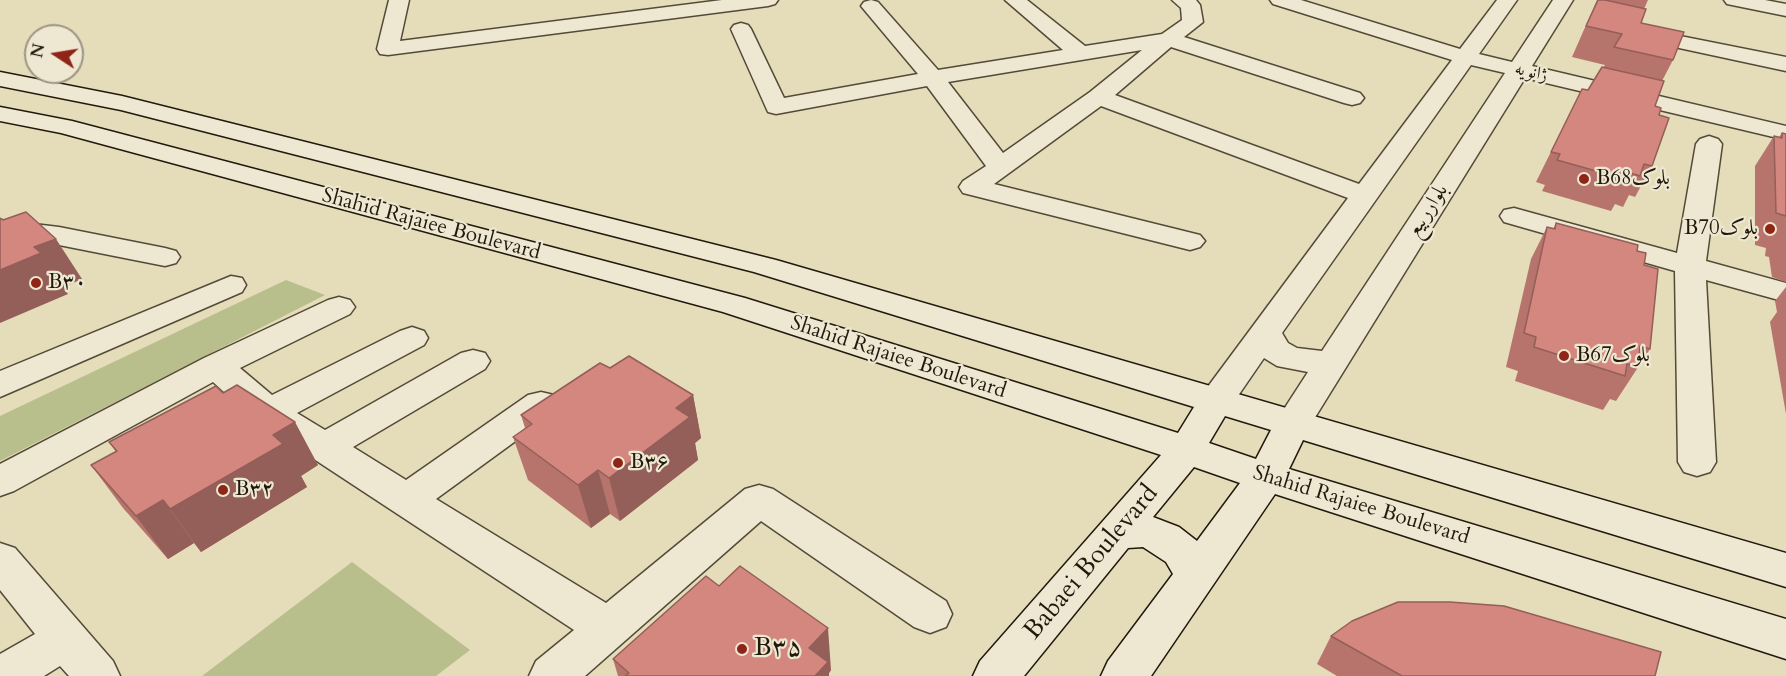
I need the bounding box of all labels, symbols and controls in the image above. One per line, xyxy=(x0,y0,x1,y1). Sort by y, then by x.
north arrow xyxy=(24,24,84,84)
text: N xyxy=(26,42,51,60)
street label: ژانویه xyxy=(1512,59,1550,87)
place label: B68بلوک xyxy=(1596,166,1670,192)
marker: B68بلوک xyxy=(1577,172,1591,186)
street label: بلوارربیع xyxy=(1402,180,1454,242)
street label: Shahid Rajaiee Boulevard xyxy=(319,184,543,266)
place label: B70بلوک xyxy=(1684,216,1758,242)
marker: B70بلوک xyxy=(1763,222,1777,236)
place label: B۳۰ xyxy=(48,270,87,296)
marker: B۳۰ xyxy=(29,276,43,290)
street label: Shahid Rajaiee Boulevard xyxy=(787,311,1009,405)
place label: B67بلوک xyxy=(1576,343,1650,369)
marker: B67بلوک xyxy=(1557,349,1571,363)
place label: B۳۶ xyxy=(630,450,669,476)
marker: B۳۶ xyxy=(611,456,625,470)
street label: Shahid Rajaiee Boulevard xyxy=(1250,461,1472,551)
place label: B۳۲ xyxy=(235,477,274,503)
street label: Babaei Boulevard xyxy=(1018,479,1166,647)
marker: B۳۲ xyxy=(216,483,230,497)
place label: B۳۵ xyxy=(754,633,802,665)
marker: B۳۵ xyxy=(735,642,749,656)

